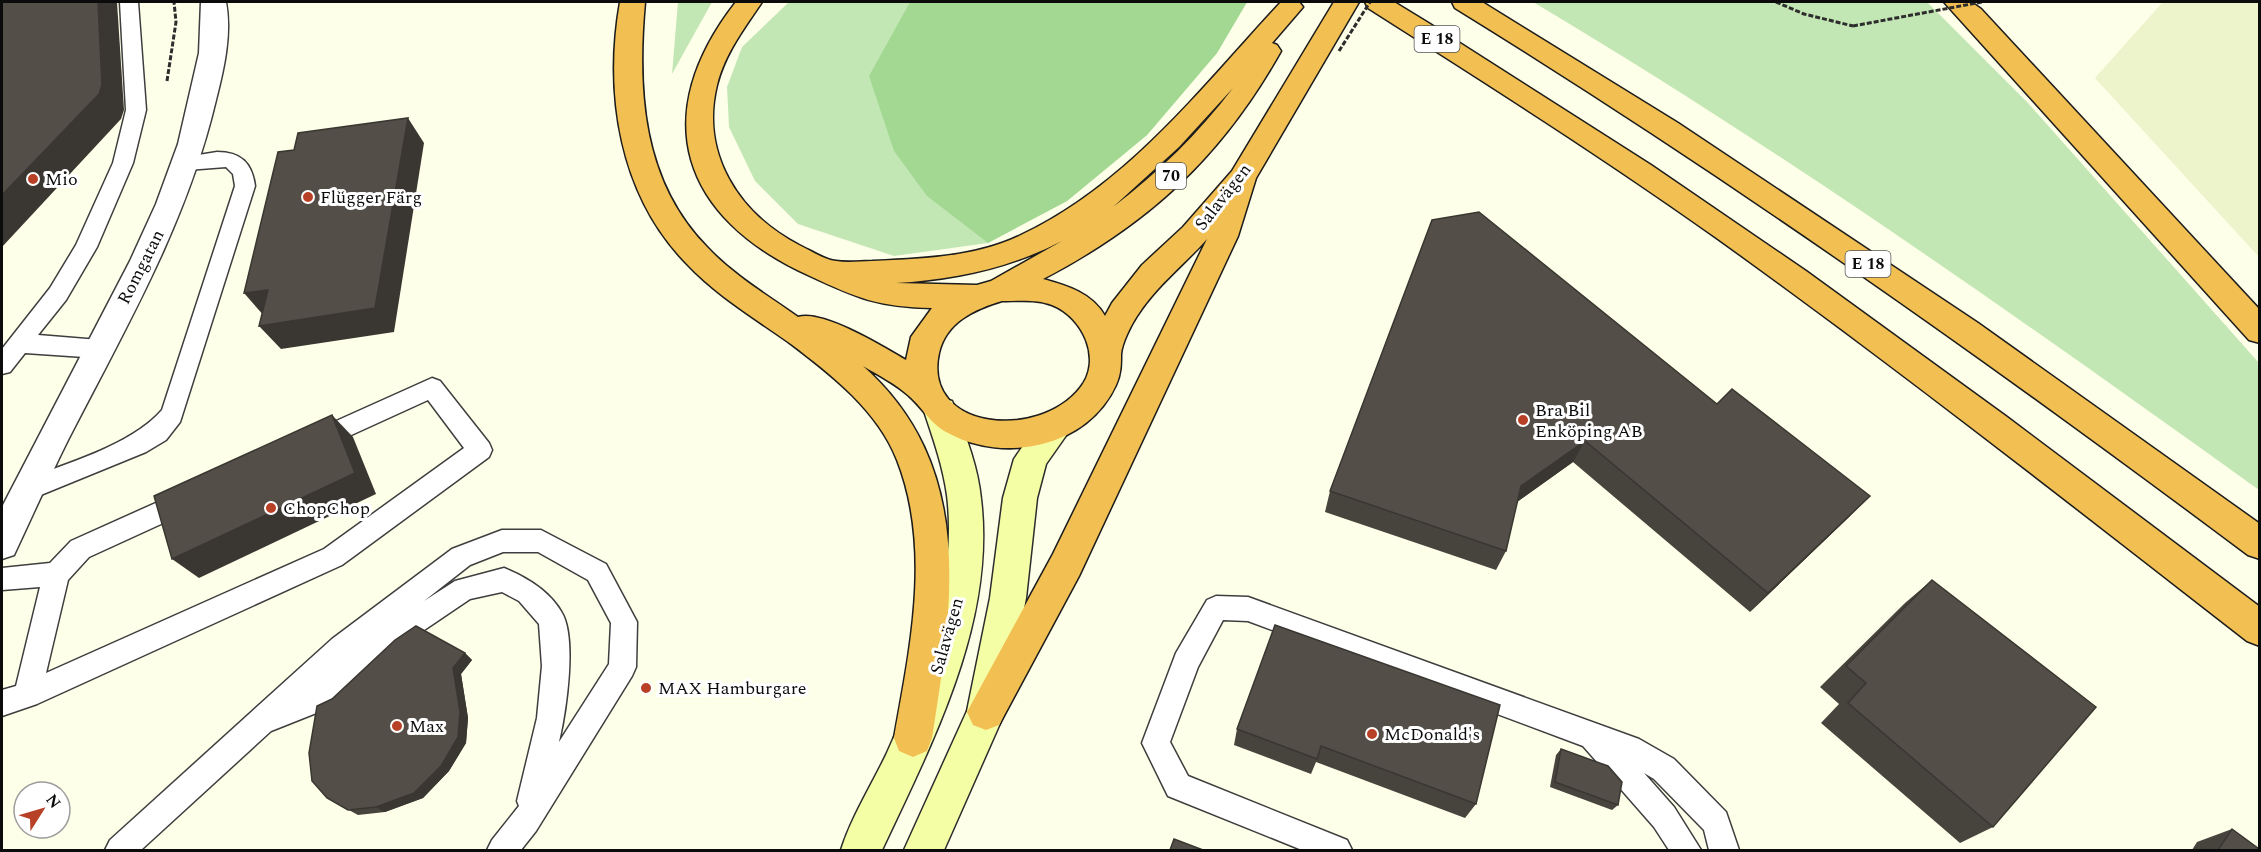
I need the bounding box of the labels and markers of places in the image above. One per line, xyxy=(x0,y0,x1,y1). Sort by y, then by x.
place label: Mio xyxy=(45,166,78,193)
marker: Mio xyxy=(26,172,40,186)
place label: Flügger Färg xyxy=(320,184,422,211)
marker: Flügger Färg xyxy=(301,190,315,204)
place label: Bra Bil Enköping AB xyxy=(1535,397,1643,445)
marker: Bra Bil Enköping AB xyxy=(1516,413,1530,427)
place label: ChopChop xyxy=(283,495,370,522)
marker: ChopChop xyxy=(264,501,278,515)
place label: MAX Hamburgare xyxy=(658,675,807,702)
marker: MAX Hamburgare xyxy=(639,681,653,695)
place label: Max xyxy=(409,713,444,740)
marker: Max xyxy=(390,719,404,733)
place label: McDonald's xyxy=(1384,721,1480,748)
marker: McDonald's xyxy=(1365,727,1379,741)

